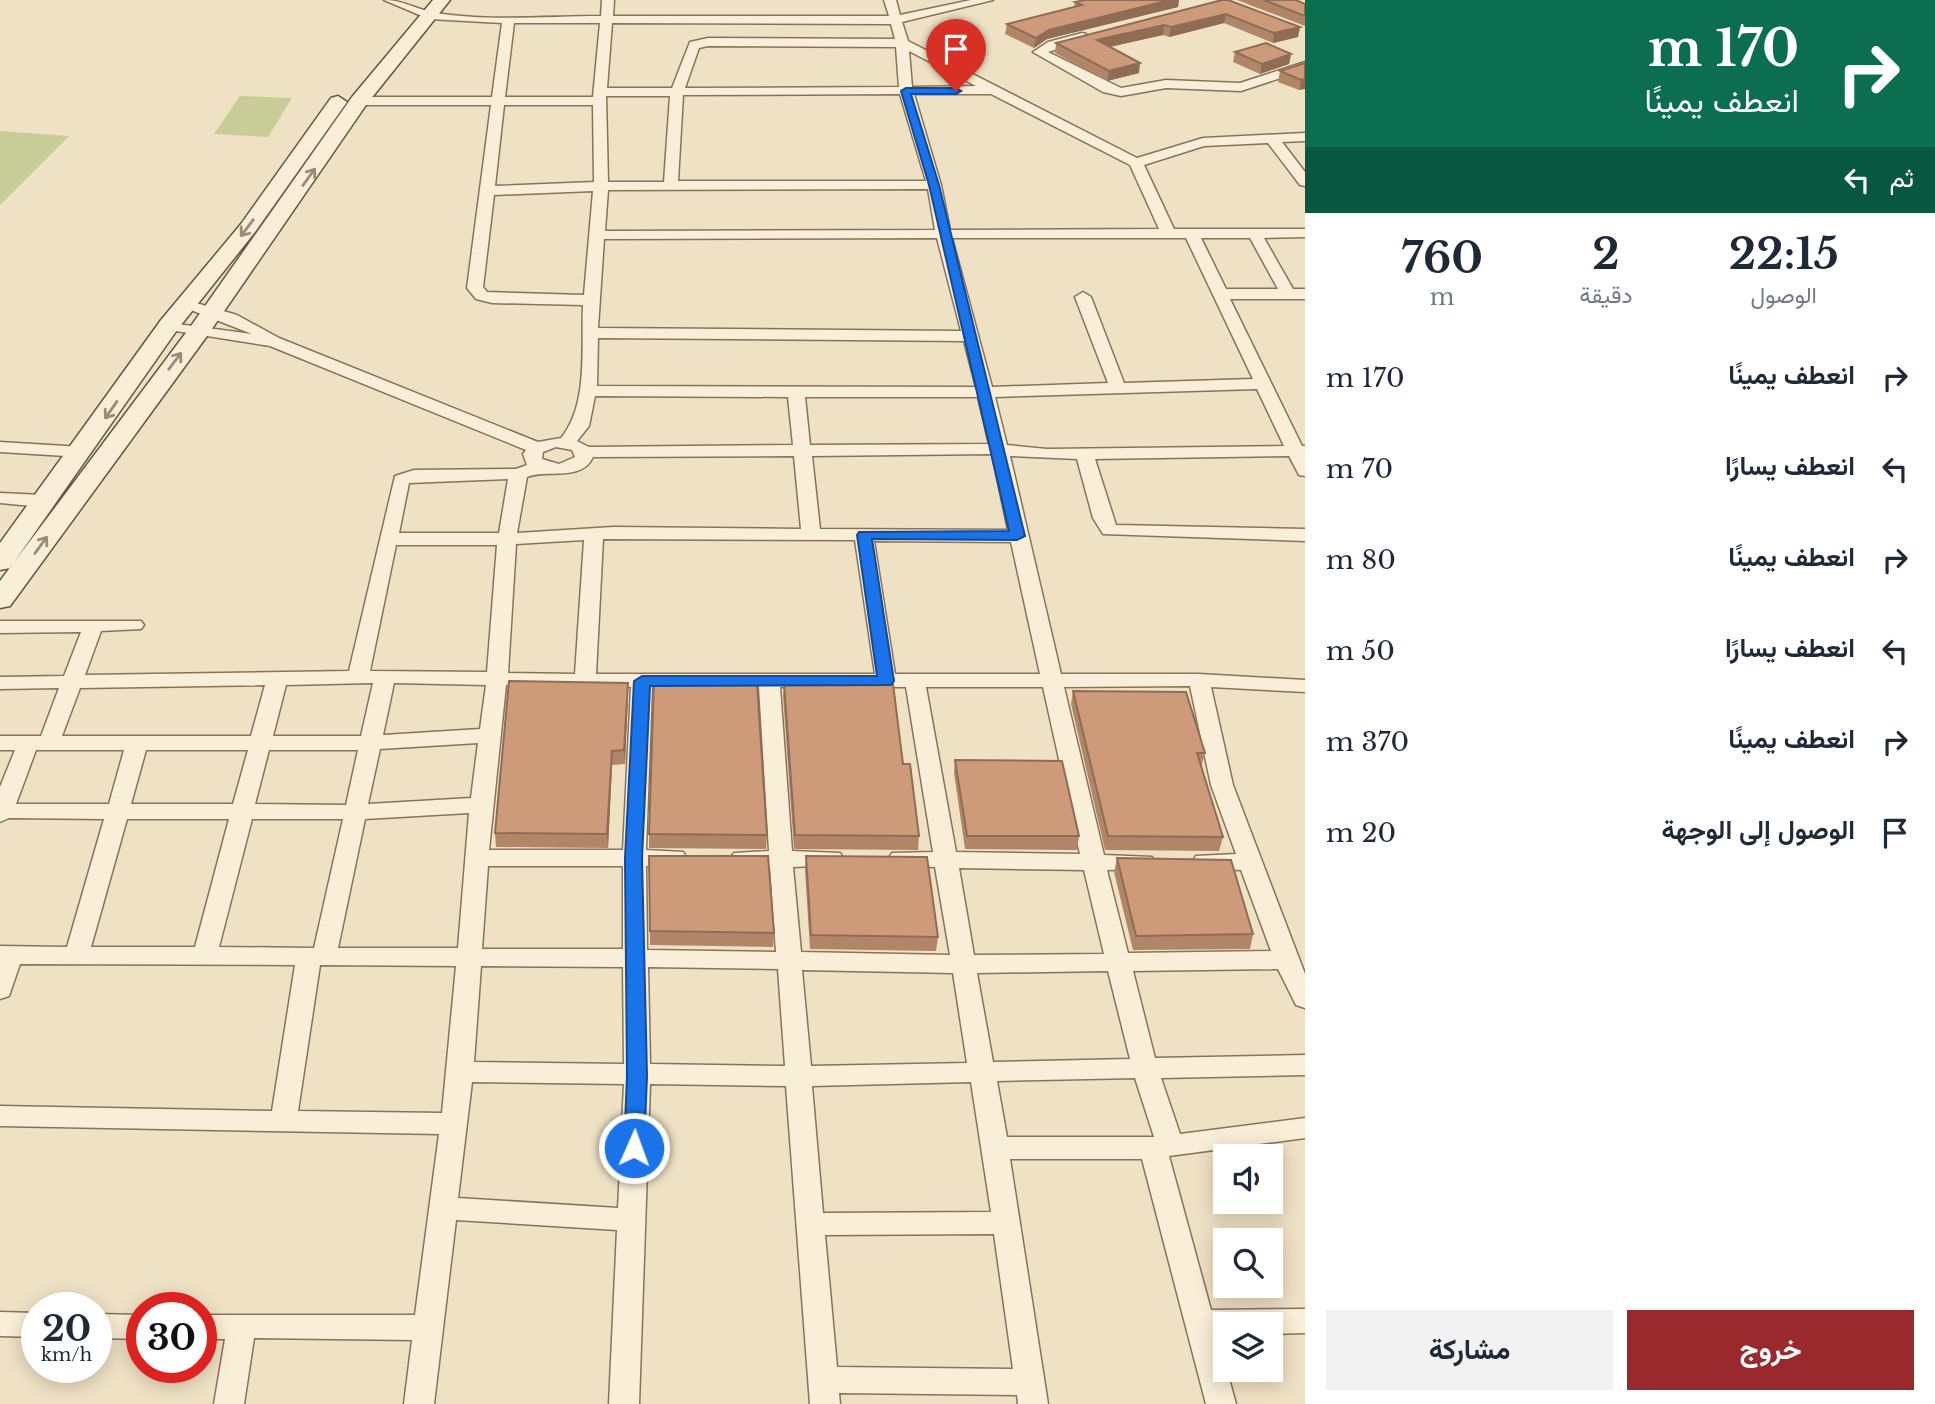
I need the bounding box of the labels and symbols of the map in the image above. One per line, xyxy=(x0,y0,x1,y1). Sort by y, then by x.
pin xyxy=(926,19,986,91)
one-way arrow xyxy=(302,168,316,187)
one-way arrow xyxy=(240,218,255,237)
one-way arrow xyxy=(168,352,182,371)
one-way arrow xyxy=(104,400,118,419)
one-way arrow xyxy=(33,536,48,555)
position arrow xyxy=(597,1111,671,1185)
speed limit sign: 30 xyxy=(126,1292,217,1383)

